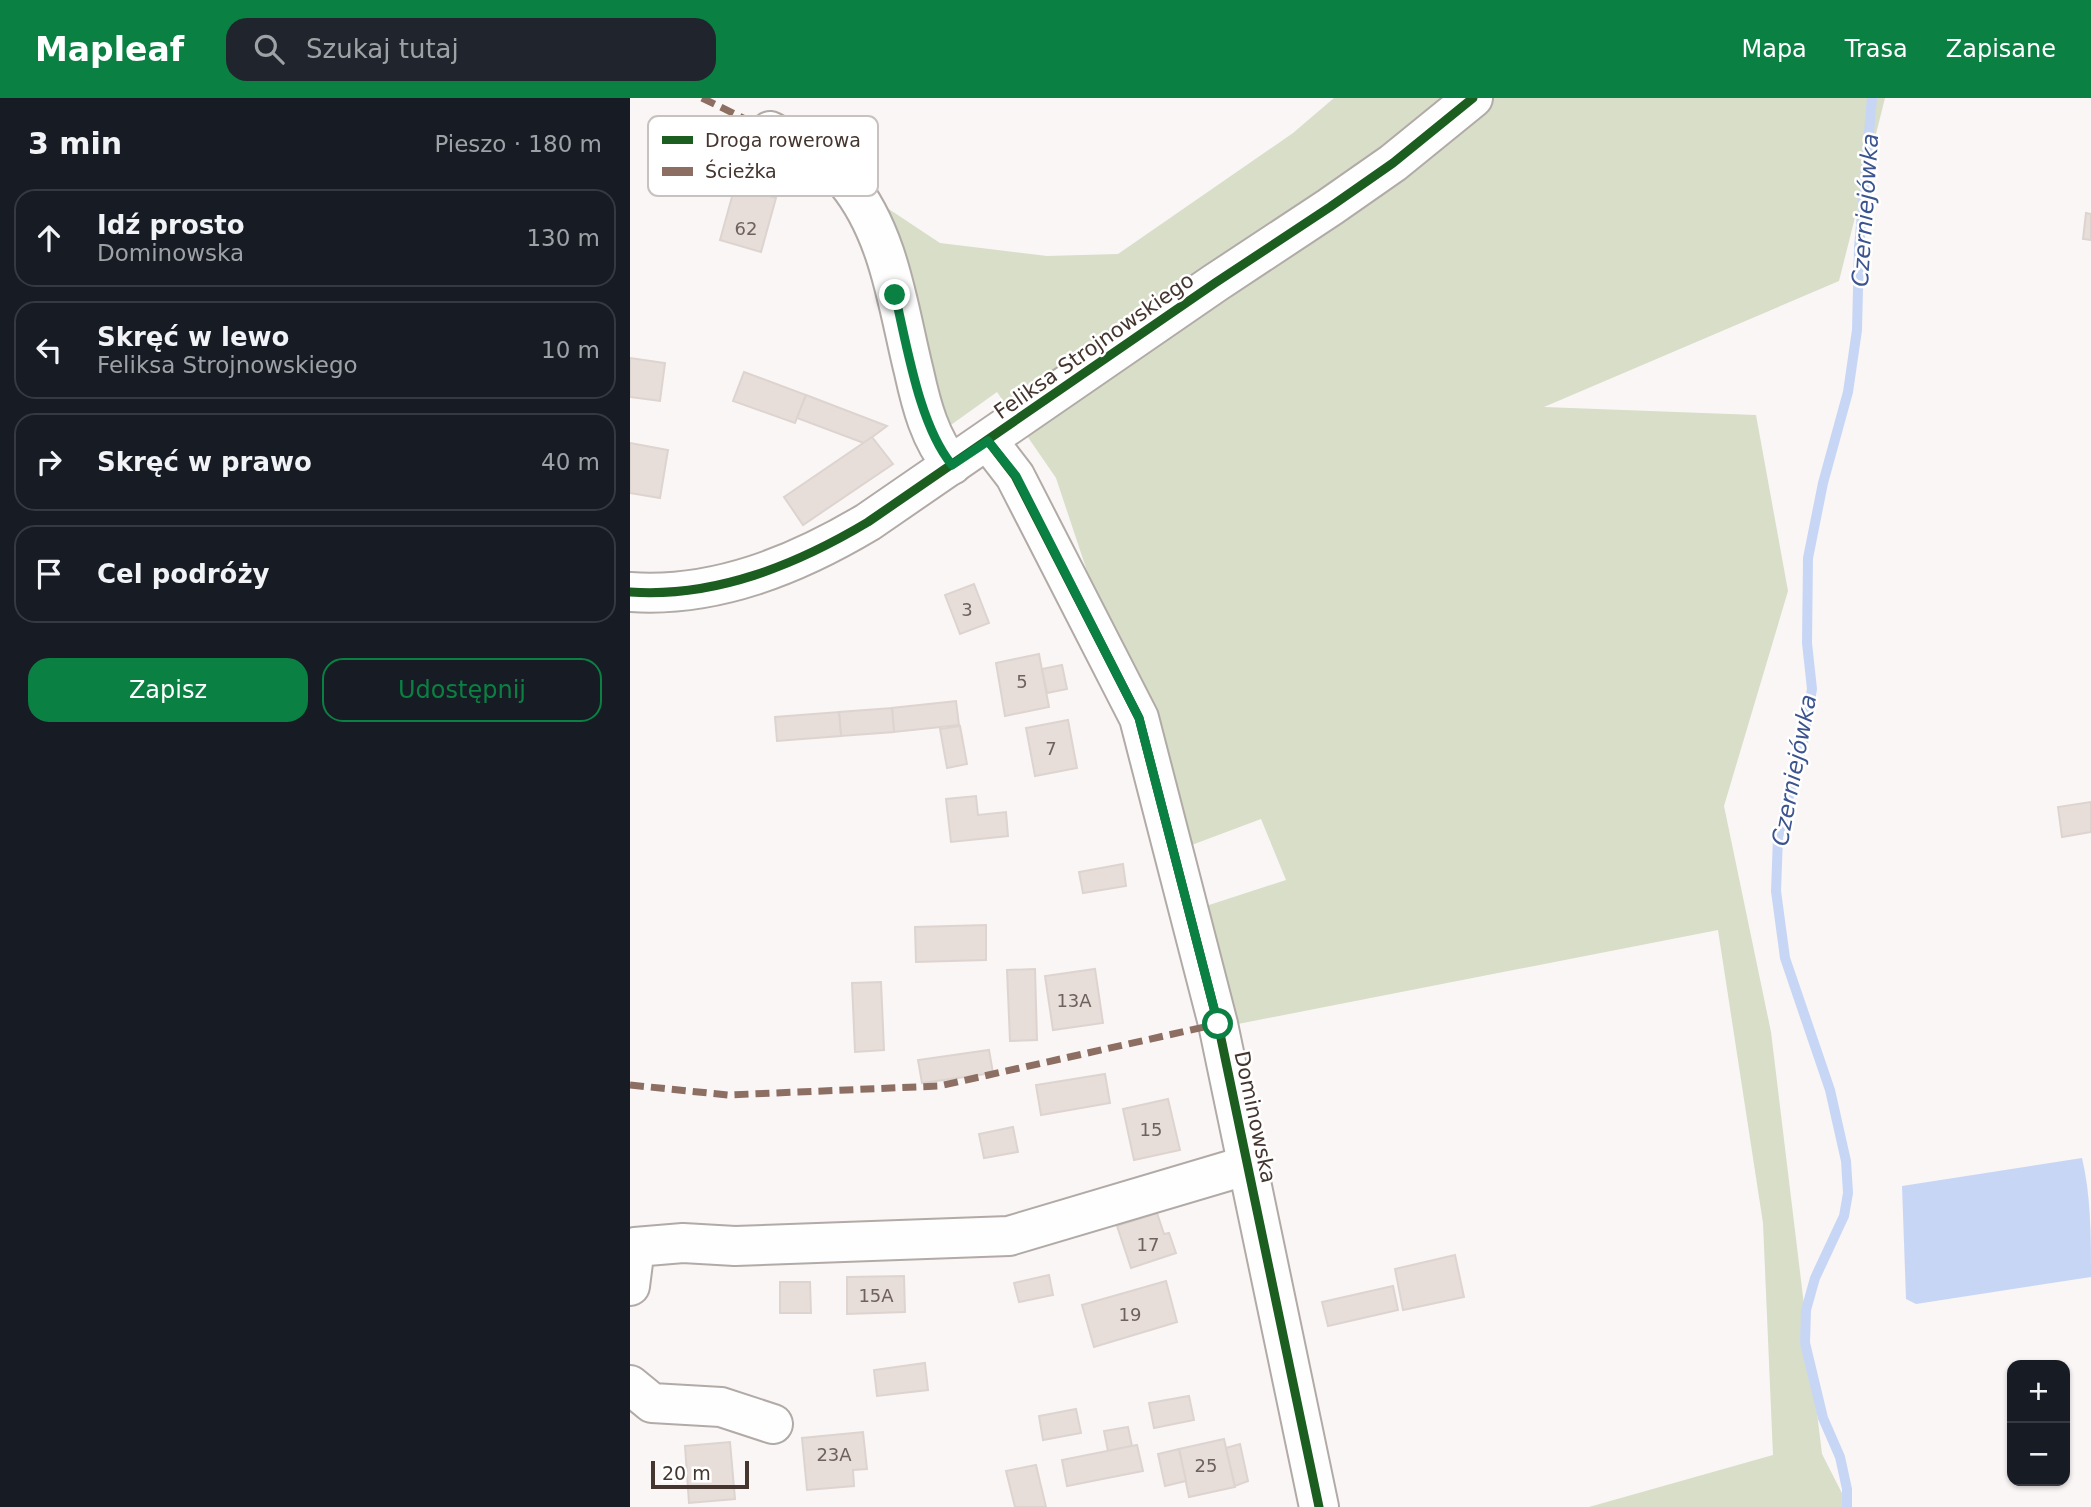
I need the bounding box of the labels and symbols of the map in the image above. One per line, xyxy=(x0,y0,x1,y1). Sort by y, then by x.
legend xyxy=(648,116,878,196)
text: Droga rowerowa xyxy=(705,129,861,151)
water label: Czerniejówka xyxy=(1847,133,1883,287)
text: Ścieżka xyxy=(705,159,777,182)
house number: 62 xyxy=(735,218,757,239)
street label: Feliksa Strojnowskiego xyxy=(990,268,1198,424)
route end xyxy=(879,279,910,310)
house number: 3 xyxy=(961,599,973,620)
house number: 5 xyxy=(1016,671,1028,692)
water label: Czerniejówka xyxy=(1767,692,1821,848)
house number: 7 xyxy=(1045,738,1057,759)
house number: 13A xyxy=(1056,990,1092,1011)
route start xyxy=(1202,1008,1233,1039)
street label: Dominowska xyxy=(1229,1049,1281,1185)
house number: 15 xyxy=(1140,1119,1162,1140)
house number: 17 xyxy=(1137,1234,1159,1255)
house number: 15A xyxy=(858,1285,894,1306)
house number: 19 xyxy=(1119,1304,1141,1325)
house number: 23A xyxy=(816,1444,852,1465)
house number: 25 xyxy=(1195,1455,1217,1476)
scale bar xyxy=(651,1458,749,1490)

